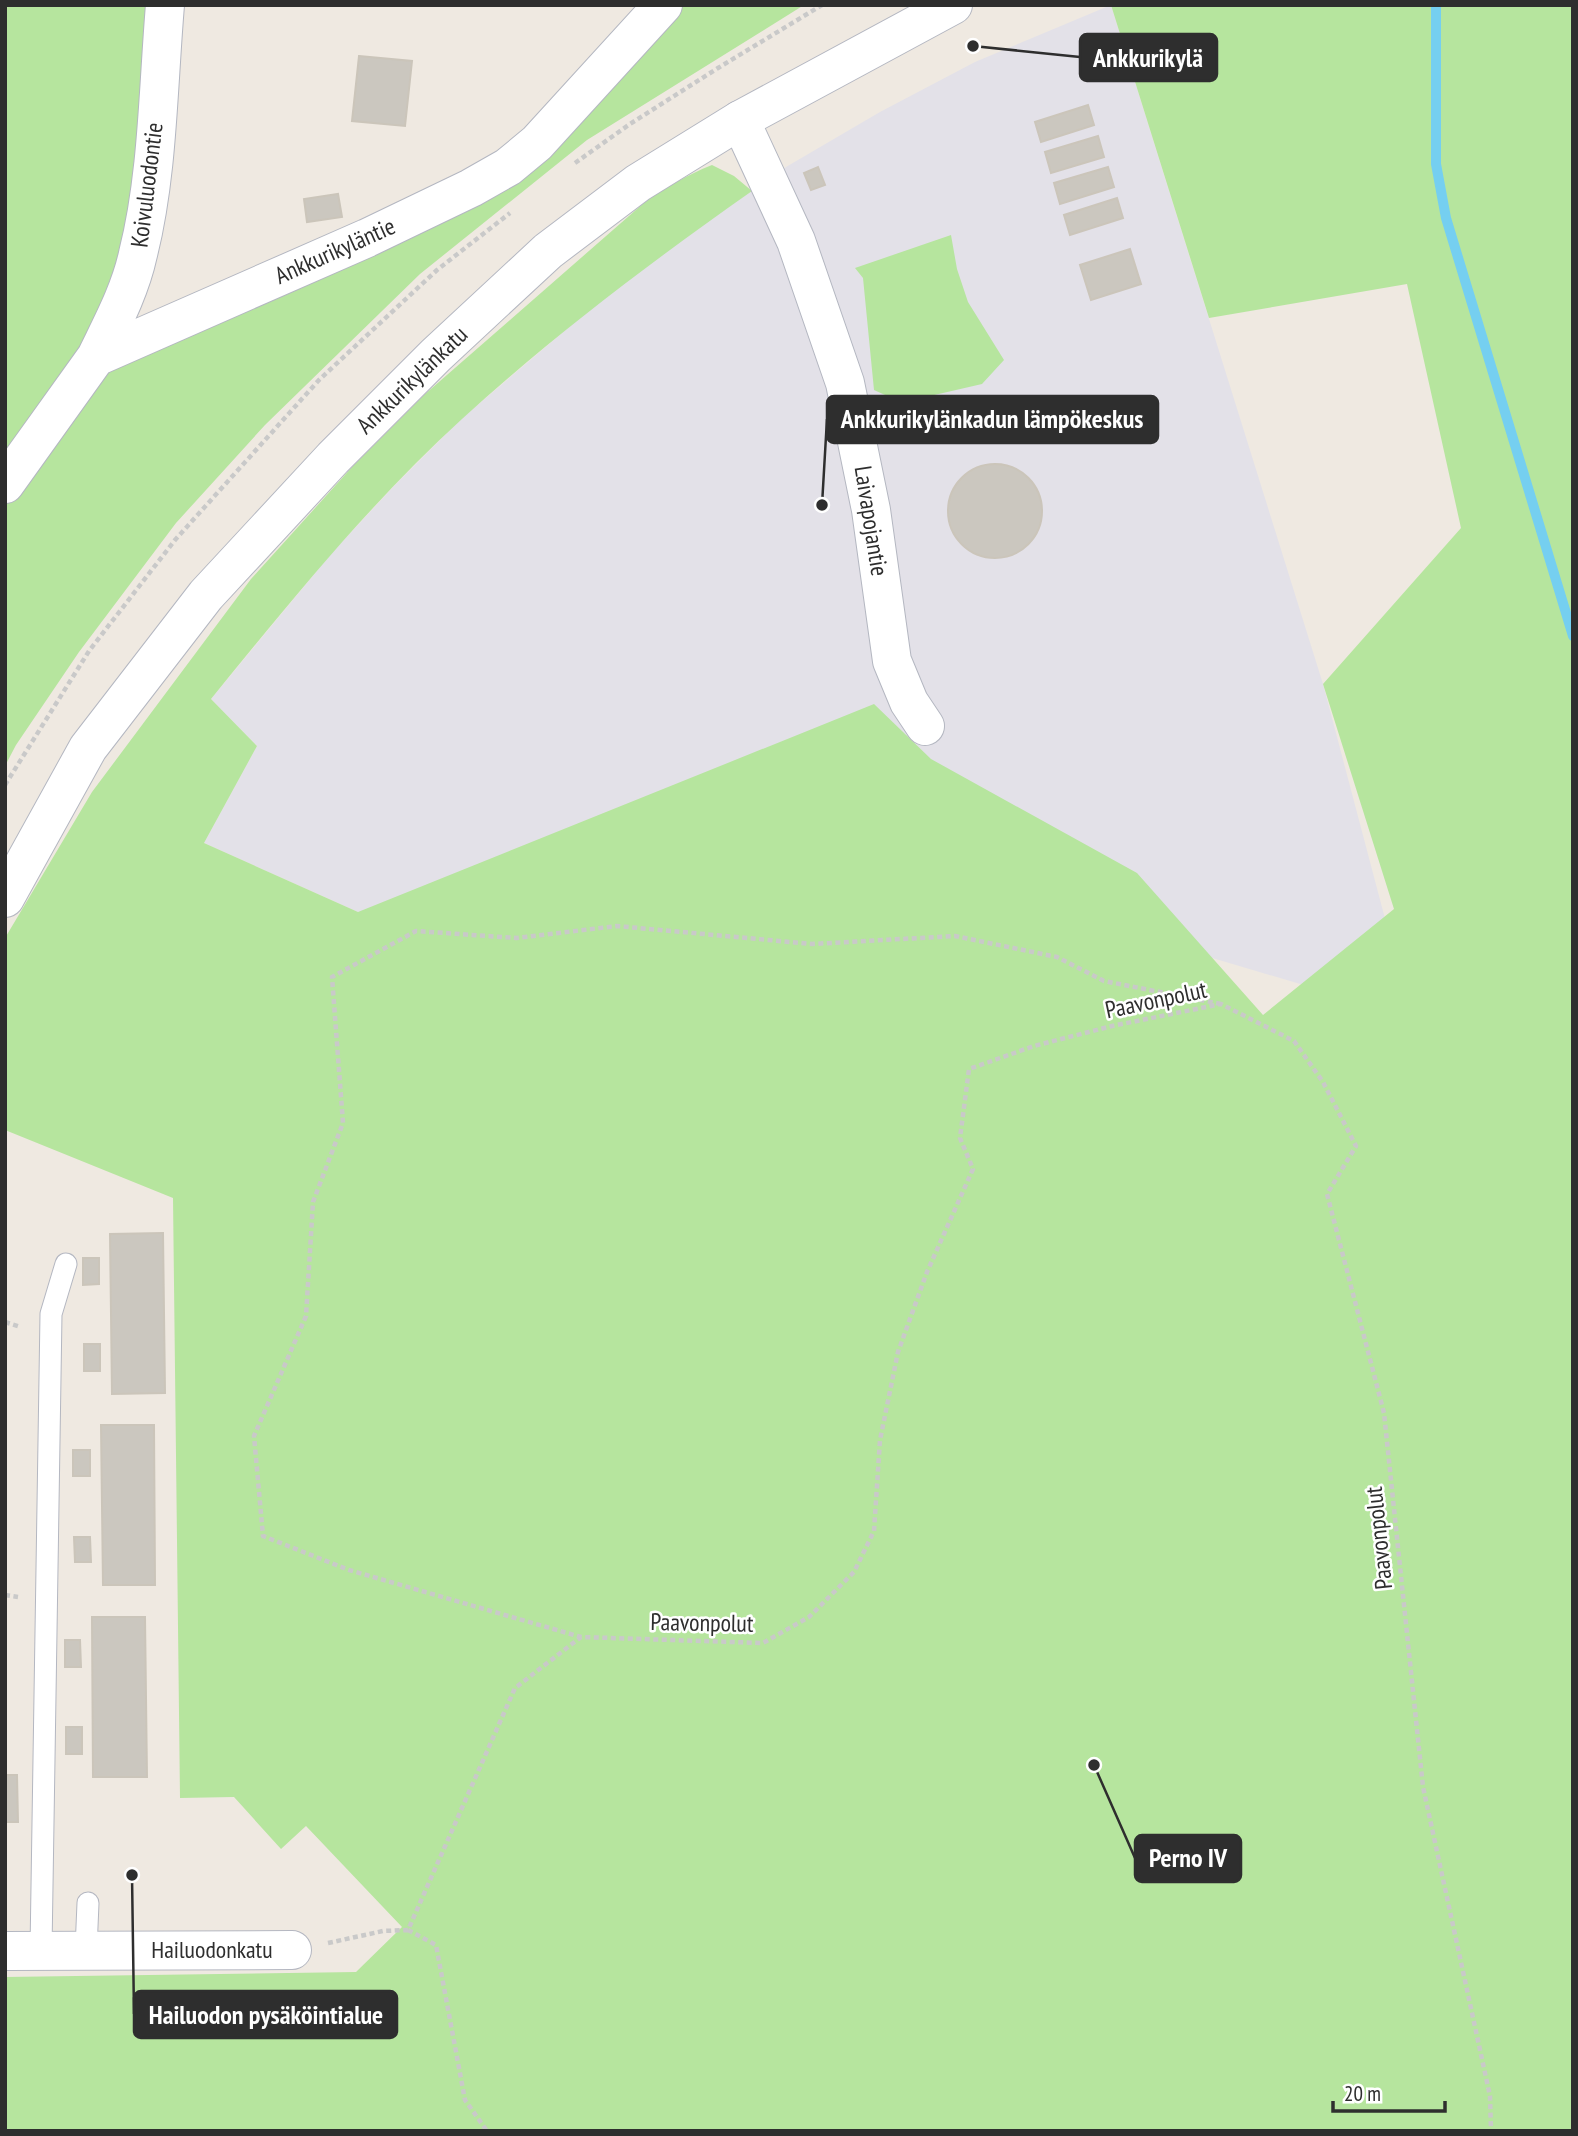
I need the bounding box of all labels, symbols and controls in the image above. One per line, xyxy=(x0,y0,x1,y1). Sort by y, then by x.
callout: Ankkurikylä xyxy=(1080,34,1217,81)
text: Ankkurikylä xyxy=(1092,41,1203,74)
street label: Koivuluodontie xyxy=(123,121,170,249)
street label: Ankkurikyläntie xyxy=(270,210,400,291)
street label: Ankkurikylänkatu xyxy=(350,319,474,440)
callout: Ankkurikylänkadun lämpökeskus xyxy=(827,396,1158,443)
text: Ankkurikylänkadun lämpökeskus xyxy=(840,402,1143,435)
street label: Laivapojantie xyxy=(847,464,895,578)
street label: Paavonpolut xyxy=(1102,974,1210,1025)
street label: Paavonpolut xyxy=(1358,1485,1399,1591)
street label: Paavonpolut xyxy=(650,1606,754,1639)
callout: Perno IV xyxy=(1135,1835,1241,1882)
text: Perno IV xyxy=(1149,1841,1228,1874)
street label: Hailuodonkatu xyxy=(151,1934,273,1965)
callout: Hailuodon pysäköintialue xyxy=(134,1991,397,2038)
text: Hailuodon pysäköintialue xyxy=(149,1998,383,2031)
scale bar xyxy=(1333,2070,1445,2114)
text: 20 m xyxy=(1344,2080,1381,2107)

